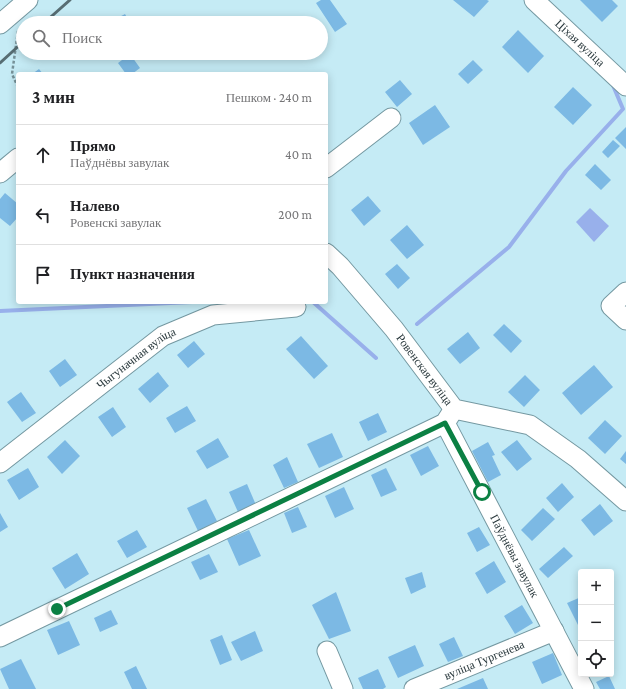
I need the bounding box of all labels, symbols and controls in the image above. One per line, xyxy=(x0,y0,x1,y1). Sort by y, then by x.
search box xyxy=(16,16,328,60)
street label: Ціхая вуліца xyxy=(552,16,608,70)
icon: search xyxy=(30,27,52,49)
text: Поиск xyxy=(62,30,102,46)
text: 3 мин xyxy=(32,88,75,107)
text: Пешком · 240 m xyxy=(226,90,312,105)
text: Прямо xyxy=(70,138,116,154)
icon: ahead xyxy=(32,144,54,166)
text: 40 m xyxy=(285,147,312,162)
text: Паўднёвы завулак xyxy=(70,155,169,170)
text: Налево xyxy=(70,198,120,214)
icon: left xyxy=(32,204,54,226)
text: 200 m xyxy=(278,207,312,222)
text: Ровенскі завулак xyxy=(70,215,161,230)
icon: arrive xyxy=(32,264,54,286)
text: Пункт назначения xyxy=(70,266,195,282)
street label: Чыгуначная вуліца xyxy=(94,324,178,392)
street label: Ровенская вуліца xyxy=(393,331,456,409)
route start xyxy=(473,483,491,501)
street label: Паўднёвы завулак xyxy=(487,512,542,600)
map controls xyxy=(578,569,614,677)
button: + xyxy=(578,569,614,605)
route end xyxy=(48,600,66,618)
button: − xyxy=(578,605,614,641)
street label: вуліца Тургенева xyxy=(442,637,527,683)
button: locate xyxy=(578,641,614,677)

